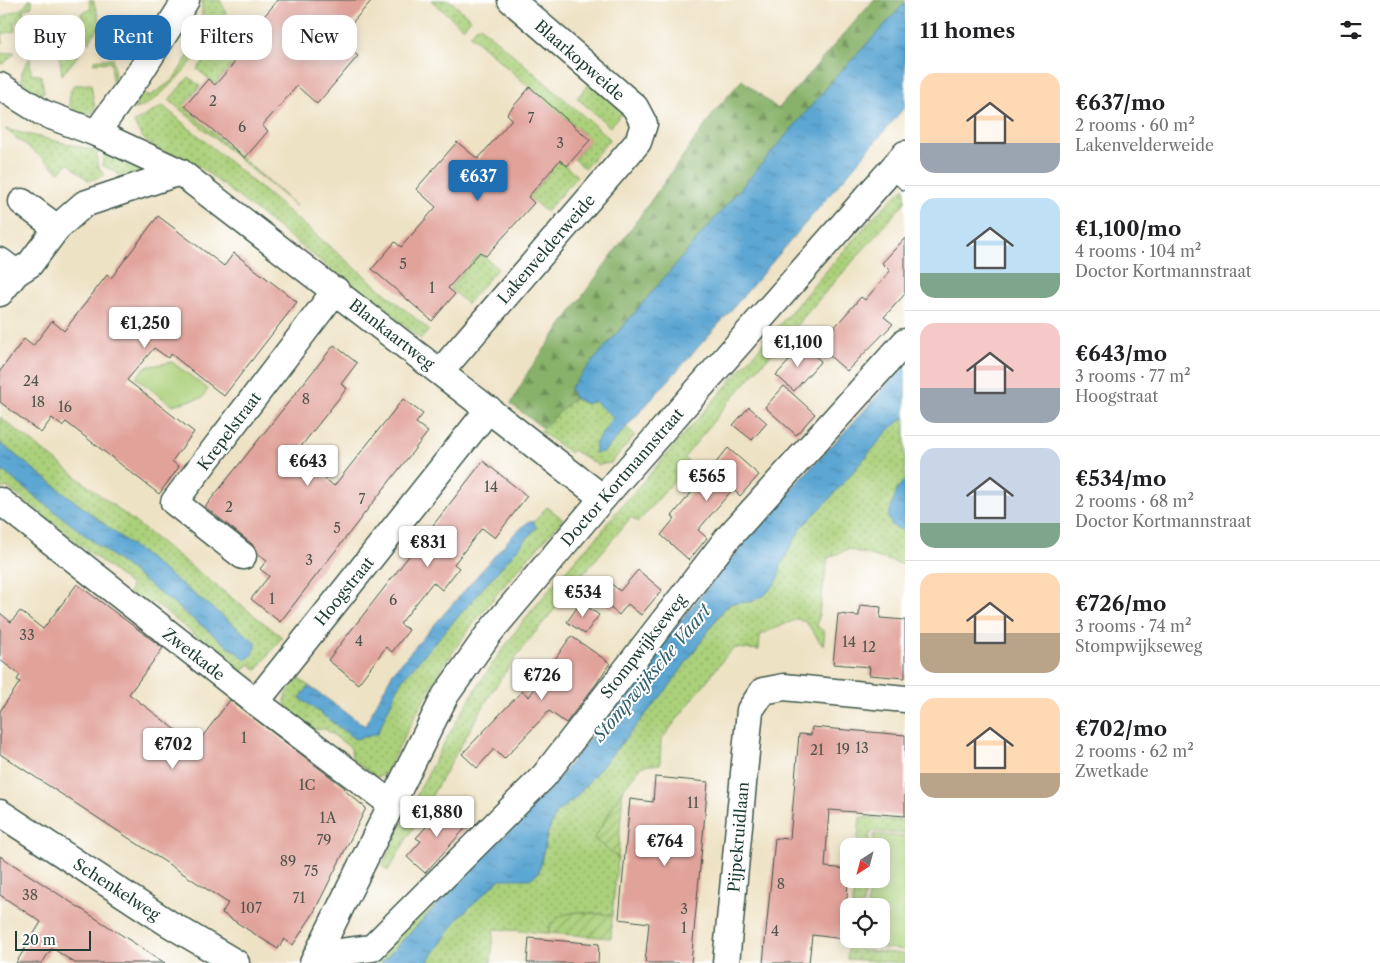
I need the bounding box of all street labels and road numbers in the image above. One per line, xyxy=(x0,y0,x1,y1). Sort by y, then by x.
street label: Blaarkopweide xyxy=(531,15,629,105)
street label: Lakenvelderweide xyxy=(493,190,599,308)
street label: Blankaartweg xyxy=(345,295,439,374)
street label: Krepelstraat xyxy=(193,387,265,474)
street label: Doctor Kortmannstraat xyxy=(557,404,688,550)
street label: Hoogstraat xyxy=(310,552,378,630)
street label: Stompwijkseweg xyxy=(596,589,690,702)
street label: Zwetkade xyxy=(159,623,229,685)
street label: Pijpekruidlaan xyxy=(723,781,753,893)
street label: Schenkelweg xyxy=(70,854,165,925)

